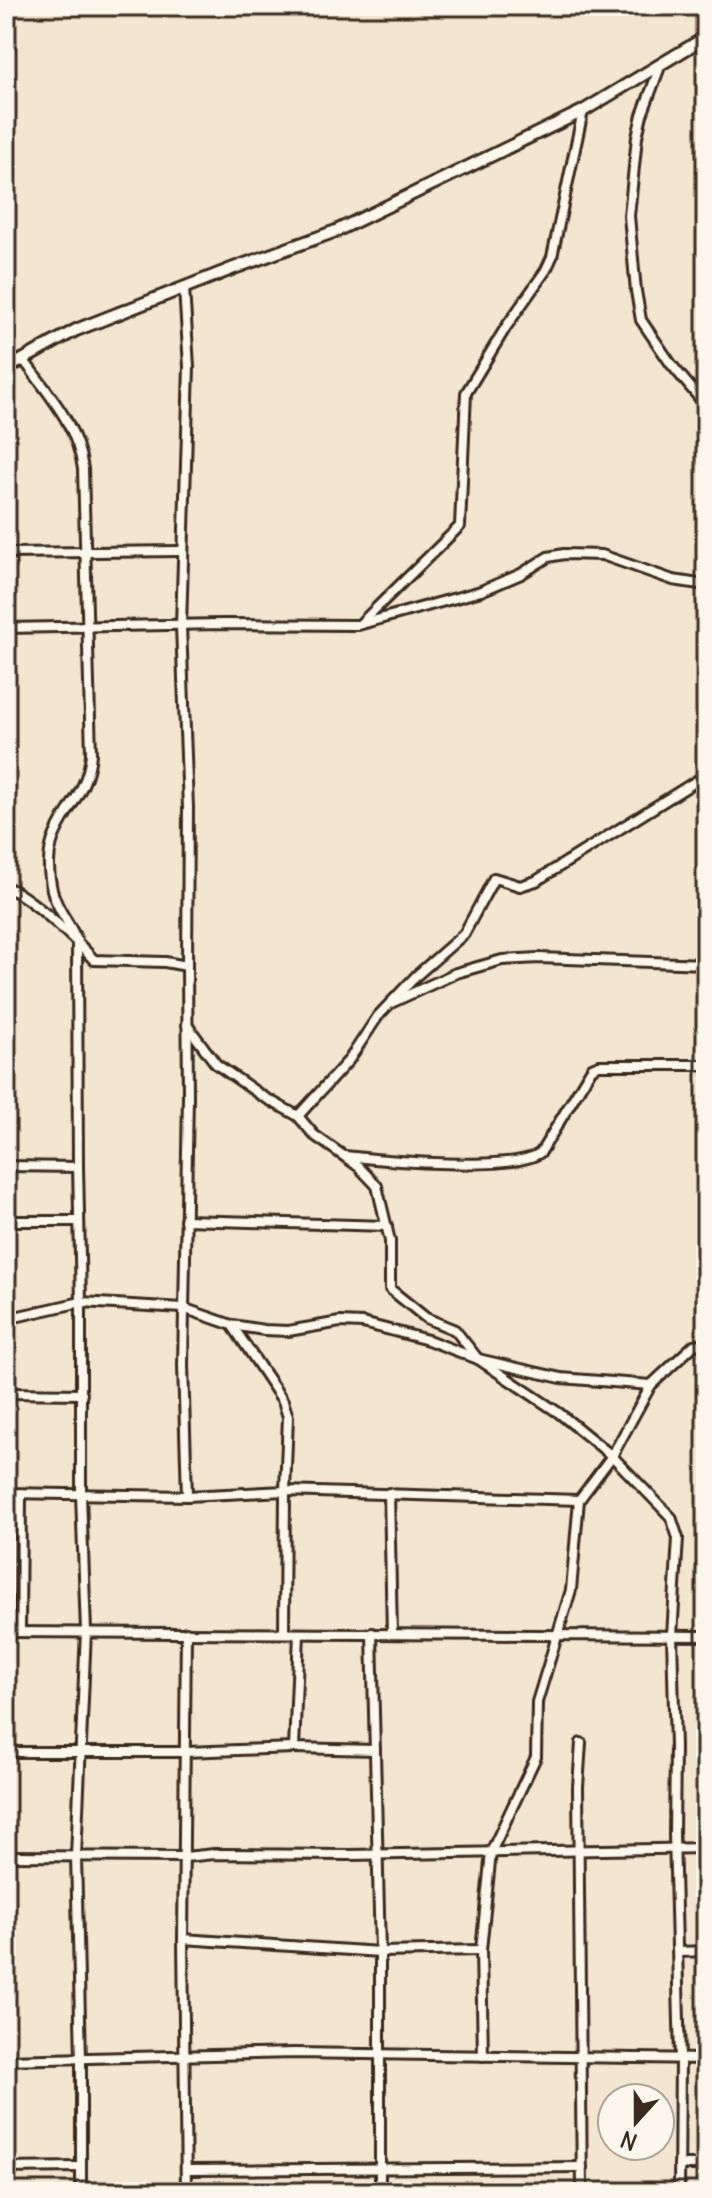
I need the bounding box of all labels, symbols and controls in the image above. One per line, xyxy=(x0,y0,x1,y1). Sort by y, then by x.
north arrow xyxy=(596,2082,676,2162)
text: N xyxy=(617,2125,641,2156)

